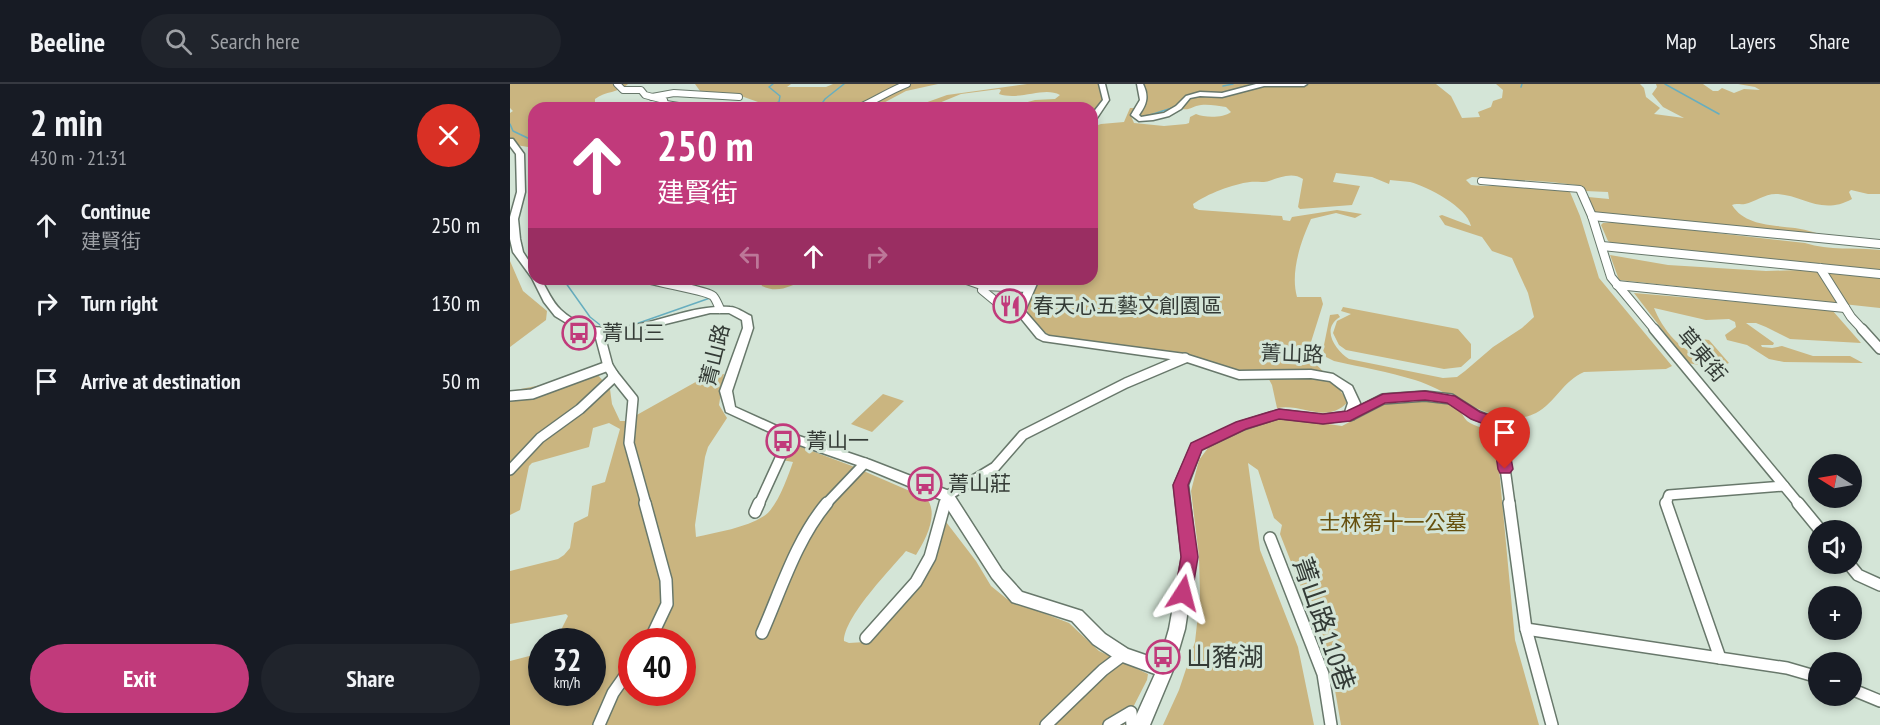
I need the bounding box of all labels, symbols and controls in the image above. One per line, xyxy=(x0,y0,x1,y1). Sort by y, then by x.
search box xyxy=(141,14,561,68)
text: Beeline xyxy=(30,23,105,60)
icon: search xyxy=(162,25,195,58)
text: Search here xyxy=(210,27,300,55)
text: Map xyxy=(1666,28,1697,55)
text: Layers xyxy=(1730,28,1776,55)
text: Share xyxy=(1809,28,1850,55)
text: 2 min xyxy=(30,99,103,146)
button: close xyxy=(417,104,480,167)
text: 250 m xyxy=(657,118,754,173)
icon: ahead xyxy=(558,126,636,204)
text: 430 m · 21:31 xyxy=(30,145,127,171)
text: 建賢街 xyxy=(657,175,738,209)
text: Continue xyxy=(81,197,151,225)
icon: ahead xyxy=(30,209,63,242)
text: 250 m xyxy=(431,211,480,239)
text: 建賢街 xyxy=(81,228,141,254)
icon: left xyxy=(734,240,767,273)
icon: ahead xyxy=(797,240,830,273)
icon: right xyxy=(860,240,893,273)
icon: right xyxy=(30,287,63,320)
restaurant icon: 春天心五藝文創園區 xyxy=(992,288,1028,324)
text: Turn right xyxy=(81,289,158,317)
text: 130 m xyxy=(431,289,480,317)
place label: 春天心五藝文創園區 xyxy=(1033,292,1222,319)
bus stop icon: 菁山三 xyxy=(561,315,597,351)
place label: 菁山三 xyxy=(602,319,665,346)
street label: 菁山路 xyxy=(694,321,735,389)
street label: 草東街 xyxy=(1672,322,1733,387)
street label: 菁山路 xyxy=(1260,339,1324,368)
icon: arrive xyxy=(30,365,63,398)
text: Arrive at destination xyxy=(81,367,241,395)
text: 50 m xyxy=(441,367,480,395)
pin xyxy=(1479,407,1530,469)
icon: arrive xyxy=(1488,416,1521,449)
bus stop icon: 菁山一 xyxy=(765,423,801,459)
place label: 菁山一 xyxy=(806,427,869,454)
north arrow xyxy=(1808,454,1862,508)
map controls xyxy=(1808,454,1862,706)
bus stop icon: 菁山莊 xyxy=(907,466,943,502)
place label: 菁山莊 xyxy=(948,470,1011,497)
park label: 士林第十一公墓 xyxy=(1320,509,1467,536)
button: sound xyxy=(1808,520,1862,574)
street label: 菁山路110巷 xyxy=(1286,553,1363,695)
position arrow xyxy=(1151,561,1215,625)
button: + xyxy=(1808,586,1862,640)
speed limit sign: 40 xyxy=(618,628,696,706)
bus stop icon: 山豬湖 xyxy=(1145,639,1181,675)
text: 32 xyxy=(553,640,581,679)
place label: 山豬湖 xyxy=(1186,640,1264,673)
button: Exit xyxy=(30,644,249,713)
button: Share xyxy=(261,644,480,713)
button: − xyxy=(1808,652,1862,706)
text: km/h xyxy=(554,673,580,692)

